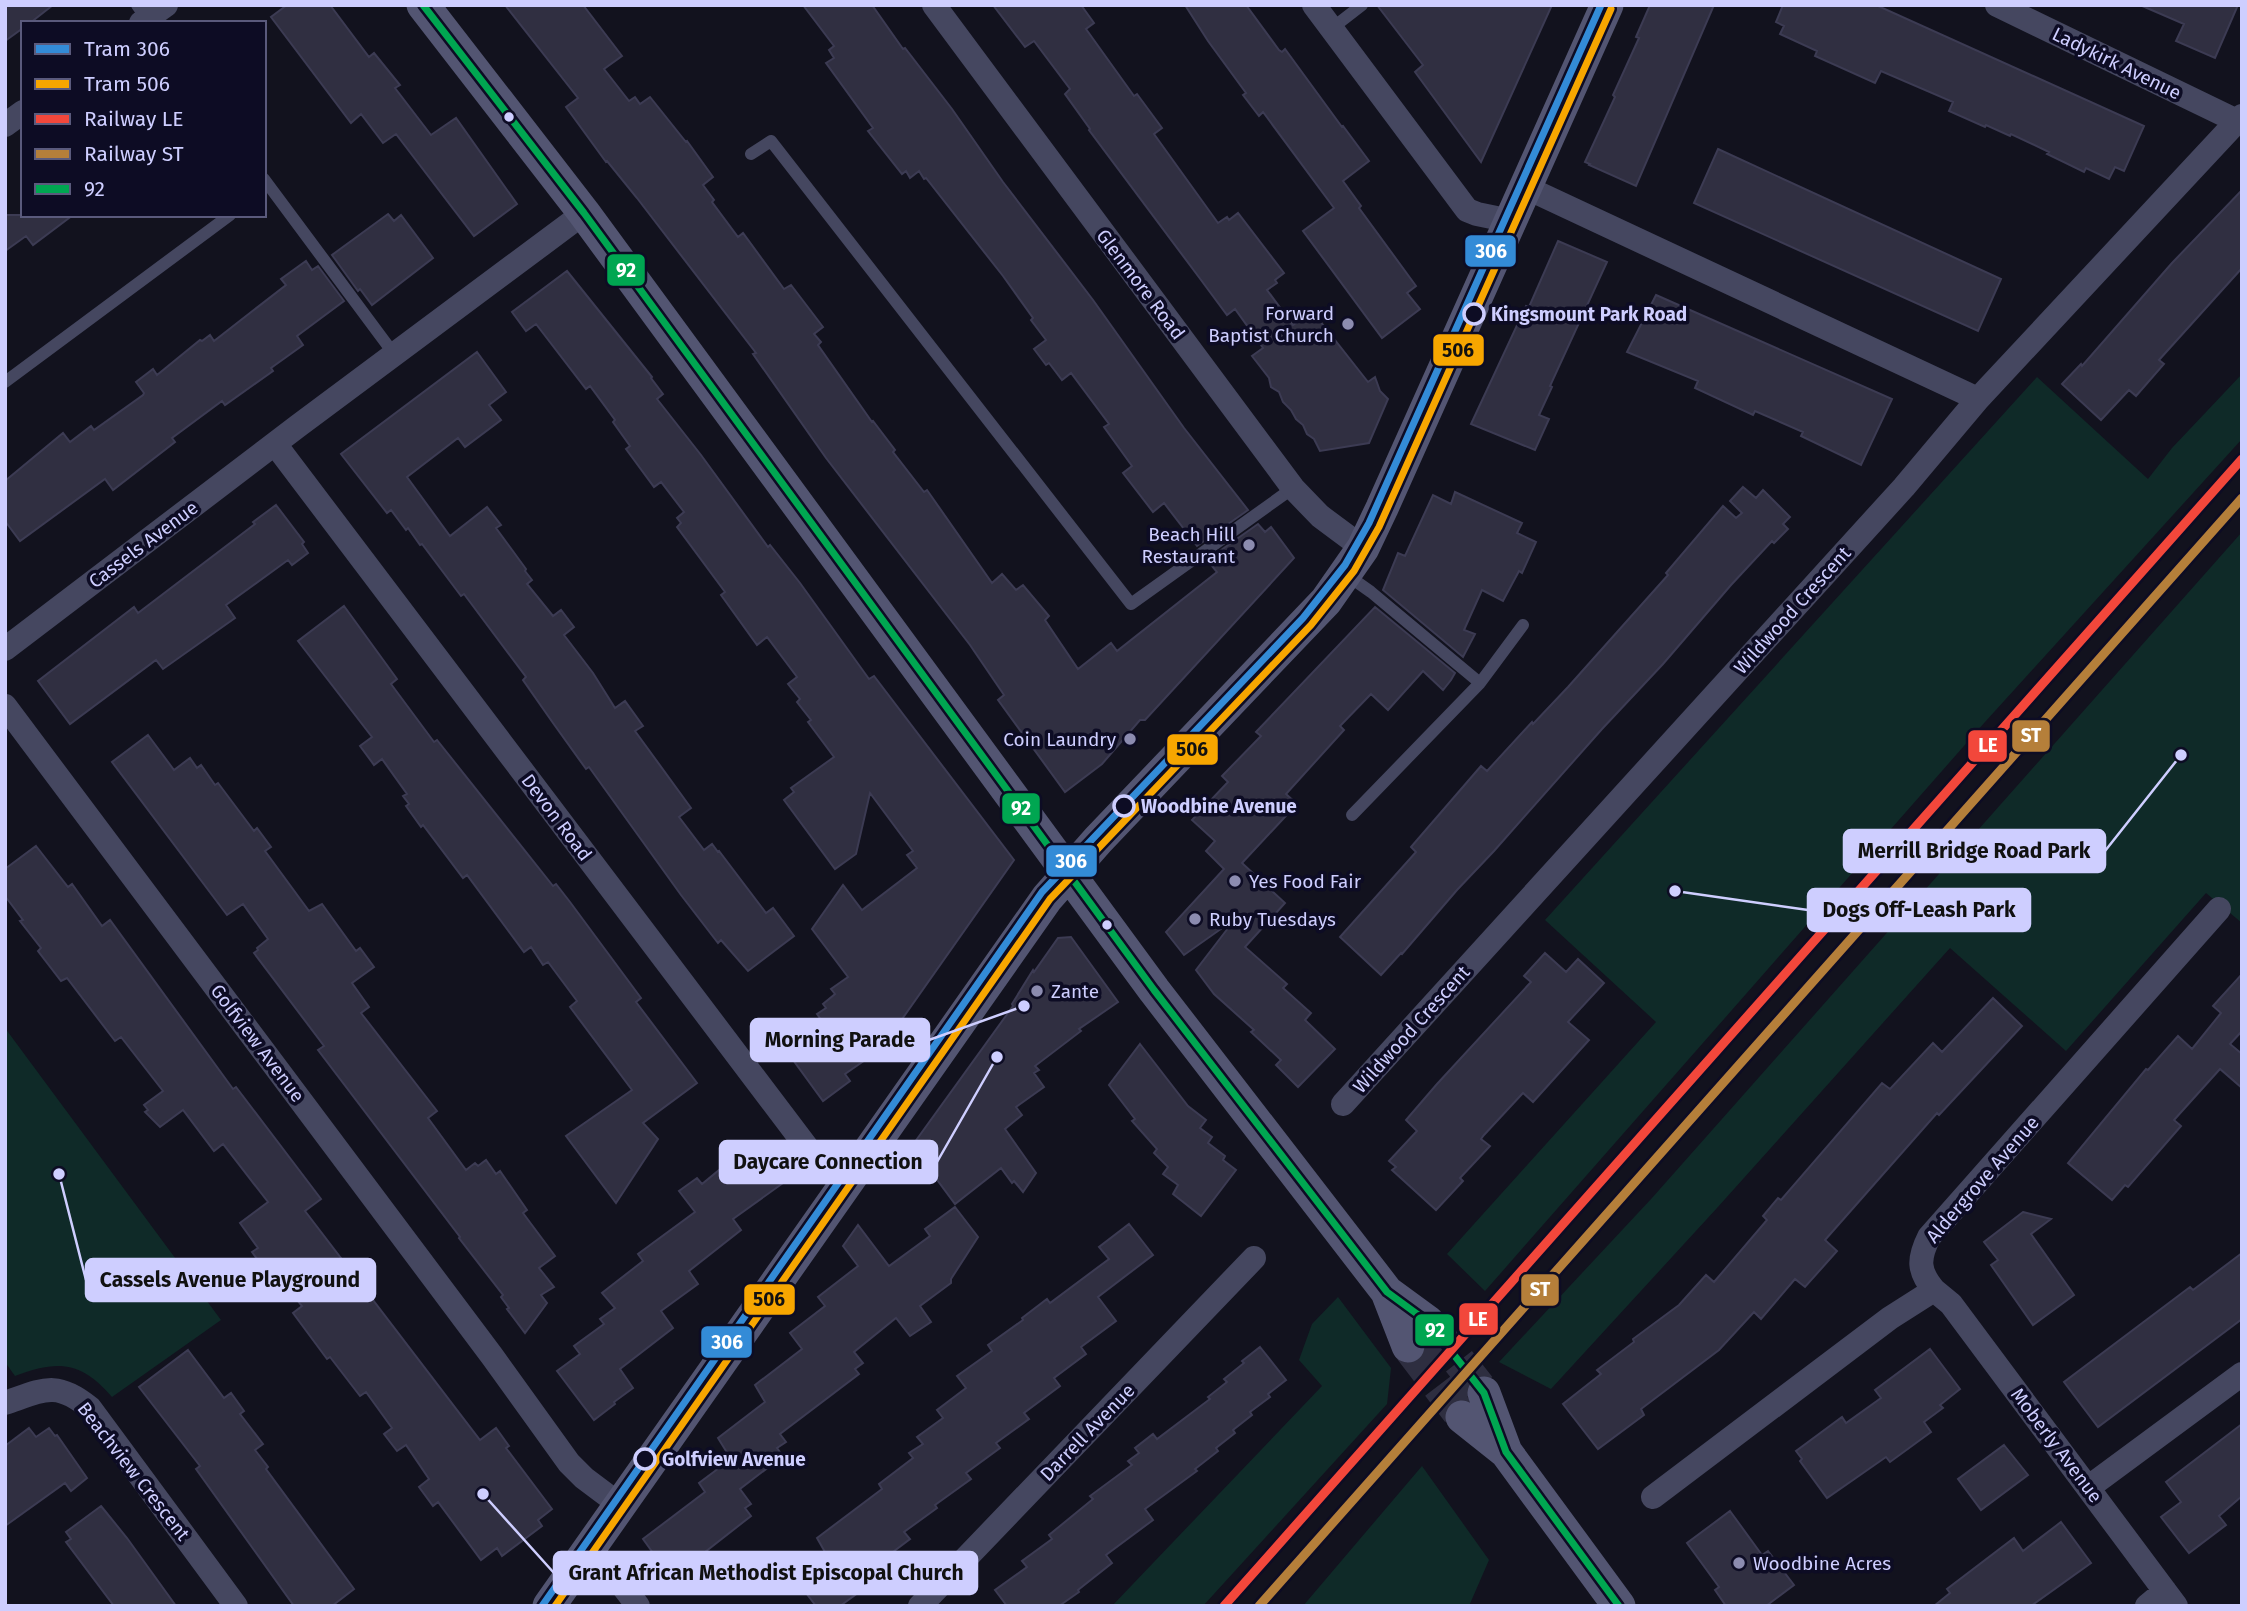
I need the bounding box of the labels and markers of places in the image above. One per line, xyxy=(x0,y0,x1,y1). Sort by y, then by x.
unlabelled marker xyxy=(502,110,516,124)
place label: Forward Baptist Church xyxy=(1208,302,1334,347)
marker: Kingsmount Park Road xyxy=(1463,303,1485,325)
place label: Kingsmount Park Road xyxy=(1491,303,1687,326)
marker: Forward Baptist Church xyxy=(1340,316,1356,332)
place label: Beach Hill Restaurant xyxy=(1141,523,1235,568)
marker: Beach Hill Restaurant xyxy=(1241,537,1257,553)
place label: Coin Laundry xyxy=(1003,728,1117,751)
marker: Coin Laundry xyxy=(1122,731,1138,747)
marker: Woodbine Avenue xyxy=(1113,795,1135,817)
place label: Woodbine Avenue xyxy=(1141,795,1297,818)
callout: Merrill Bridge Road Park xyxy=(1844,830,2105,872)
place label: Yes Food Fair xyxy=(1249,870,1362,893)
marker: Yes Food Fair xyxy=(1227,873,1243,889)
callout: Dogs Off-Leash Park xyxy=(1808,889,2030,931)
place label: Ruby Tuesdays xyxy=(1209,908,1336,931)
marker: Ruby Tuesdays xyxy=(1187,911,1203,927)
unlabelled marker xyxy=(1100,918,1114,932)
place label: Zante xyxy=(1051,980,1099,1003)
marker: Zante xyxy=(1029,983,1045,999)
callout: Morning Parade xyxy=(751,1019,929,1061)
callout: Daycare Connection xyxy=(720,1141,937,1183)
callout: Cassels Avenue Playground xyxy=(86,1259,375,1301)
marker: Golfview Avenue xyxy=(634,1448,656,1470)
place label: Golfview Avenue xyxy=(662,1448,806,1471)
callout: Grant African Methodist Episcopal Church xyxy=(554,1552,977,1594)
place label: Woodbine Acres xyxy=(1753,1552,1891,1575)
marker: Woodbine Acres xyxy=(1731,1555,1747,1571)

